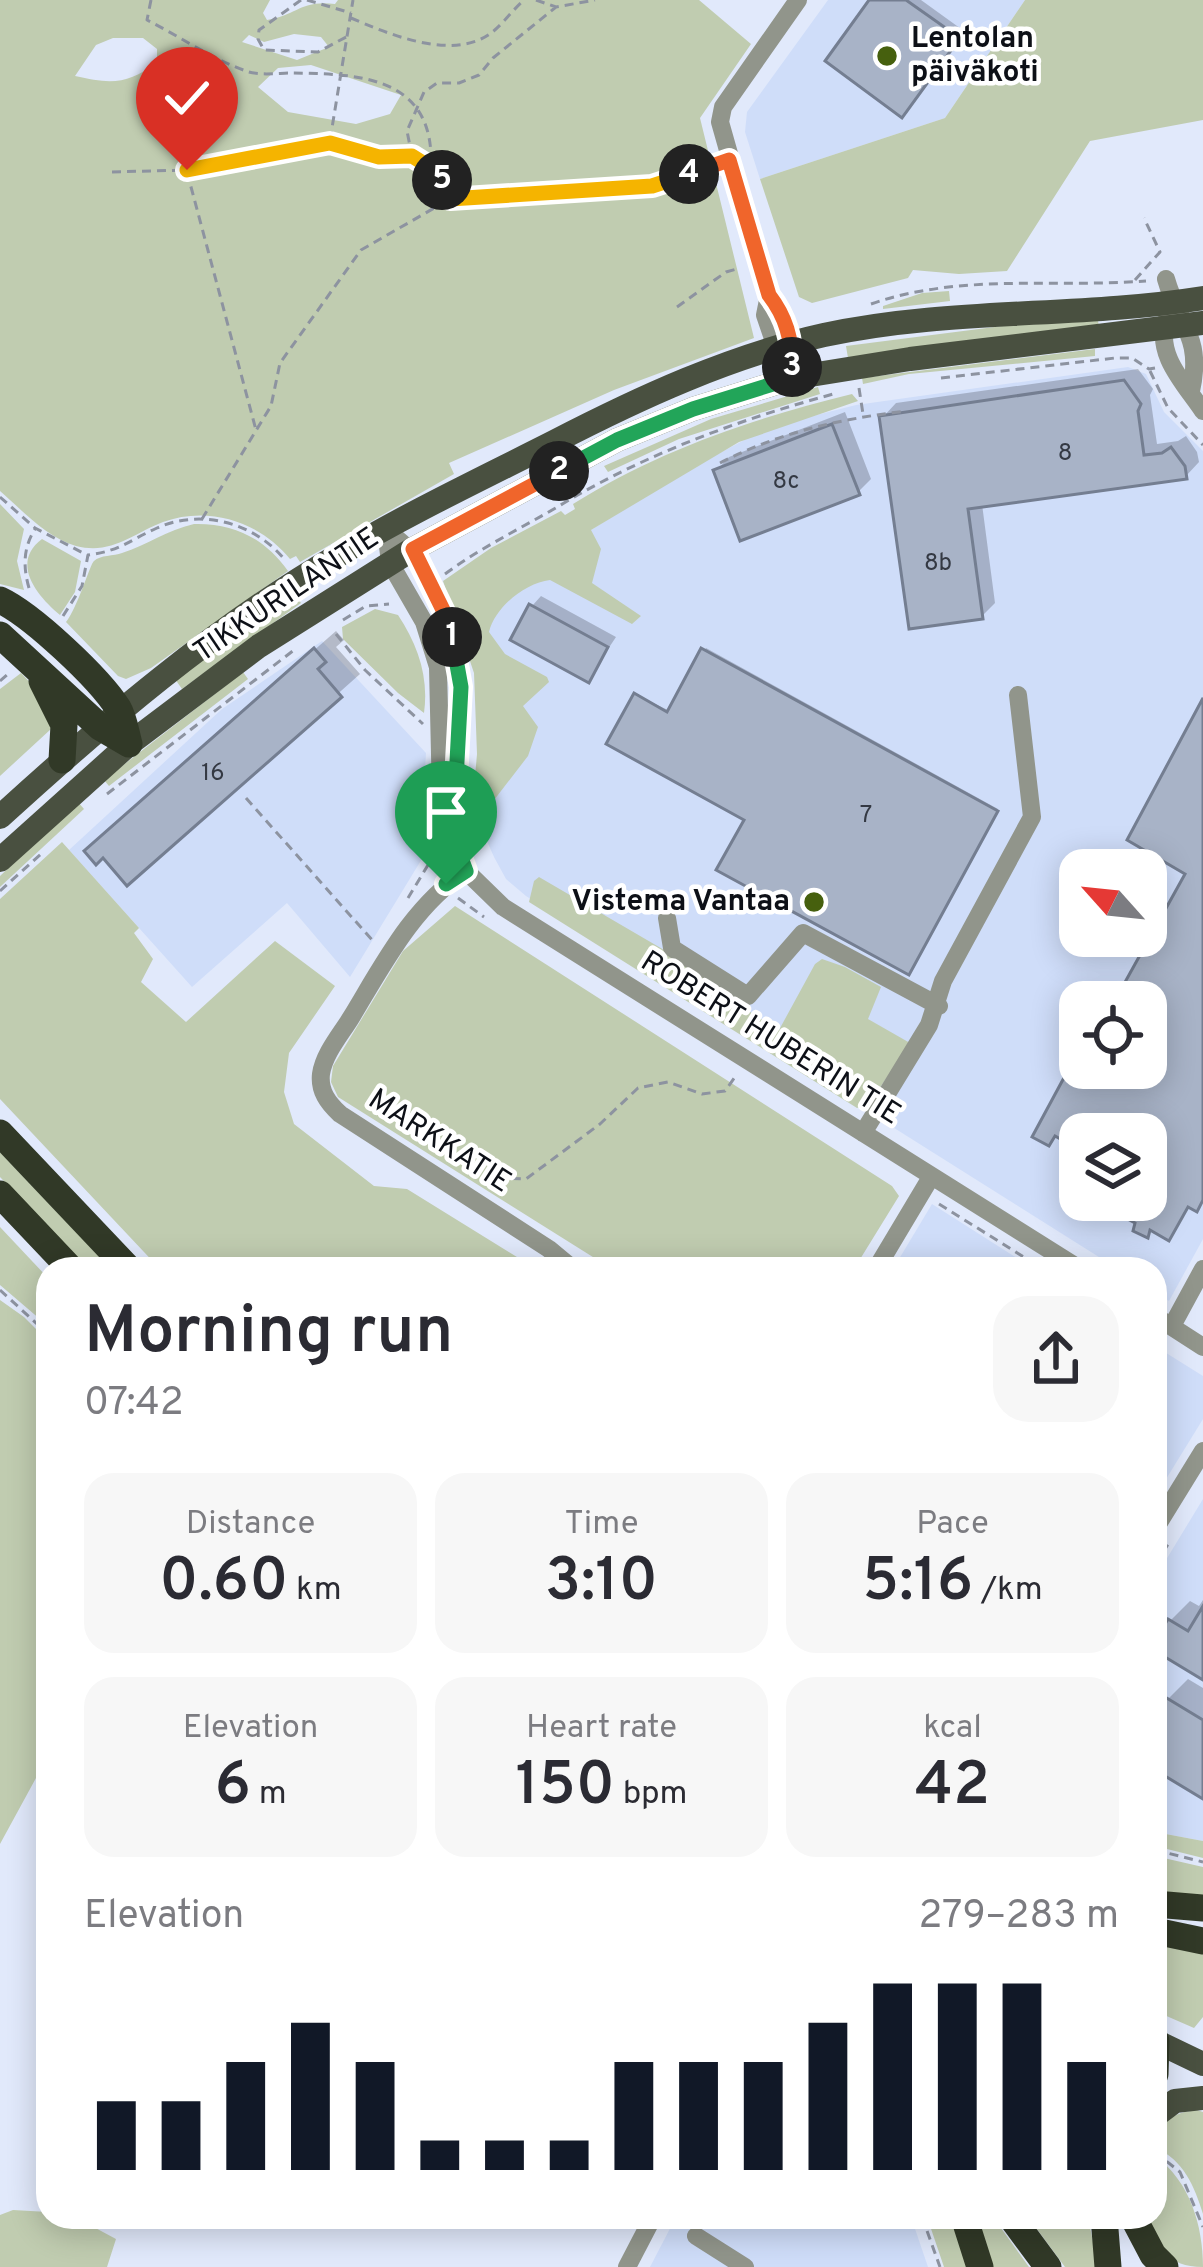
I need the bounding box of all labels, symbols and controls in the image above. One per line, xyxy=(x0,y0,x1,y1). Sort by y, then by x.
place label: Lentolan päiväkoti xyxy=(911,21,1039,92)
marker: Lentolan päiväkoti xyxy=(874,43,900,69)
pin xyxy=(136,47,238,170)
icon: check xyxy=(154,65,220,131)
pin: 4 xyxy=(659,144,719,204)
pin: 5 xyxy=(412,150,472,210)
text: 4 xyxy=(678,153,700,195)
text: 5 xyxy=(432,159,452,201)
pin: 3 xyxy=(762,337,822,397)
text: 3 xyxy=(782,346,802,388)
house number: 8 xyxy=(1058,439,1072,469)
pin: 2 xyxy=(529,441,589,501)
text: 2 xyxy=(549,450,569,492)
house number: 8c xyxy=(773,467,799,497)
street label: TIKKURILANTIE xyxy=(187,520,387,672)
house number: 8b xyxy=(924,549,952,579)
pin: 1 xyxy=(422,607,482,667)
text: 1 xyxy=(445,616,459,658)
house number: 16 xyxy=(201,759,225,789)
pin xyxy=(395,761,497,884)
icon: arrive xyxy=(413,779,479,845)
house number: 7 xyxy=(860,801,872,831)
north arrow xyxy=(1059,849,1167,957)
map controls xyxy=(1059,849,1167,1221)
place label: Vistema Vantaa xyxy=(572,884,790,921)
marker: Vistema Vantaa xyxy=(801,889,827,915)
street label: ROBERT HUBERIN TIE xyxy=(633,944,907,1134)
button: locate xyxy=(1059,981,1167,1089)
street label: MARKKATIE xyxy=(360,1082,518,1202)
button: layers xyxy=(1059,1113,1167,1221)
text: Morning run xyxy=(84,1293,453,1376)
button: share xyxy=(993,1296,1119,1422)
text: 07:42 xyxy=(84,1380,184,1429)
text: Distance xyxy=(186,1504,315,1546)
text: Time xyxy=(565,1504,638,1546)
text: Pace xyxy=(916,1504,989,1546)
text: 0.60 xyxy=(159,1546,288,1622)
text: 3:10 xyxy=(545,1546,658,1622)
text: 5:16 xyxy=(862,1546,973,1622)
text: km xyxy=(288,1570,342,1612)
text: /km xyxy=(973,1570,1043,1612)
text: Elevation xyxy=(183,1708,318,1750)
text: Heart rate xyxy=(526,1708,677,1750)
text: kcal xyxy=(923,1708,982,1750)
text: 6 xyxy=(214,1750,251,1826)
text: 150 xyxy=(516,1750,615,1826)
text: 42 xyxy=(915,1750,990,1826)
text: m xyxy=(251,1774,287,1816)
text: bpm xyxy=(615,1774,687,1816)
text: Elevation xyxy=(84,1893,244,1942)
text: 279–283 m xyxy=(919,1893,1119,1942)

